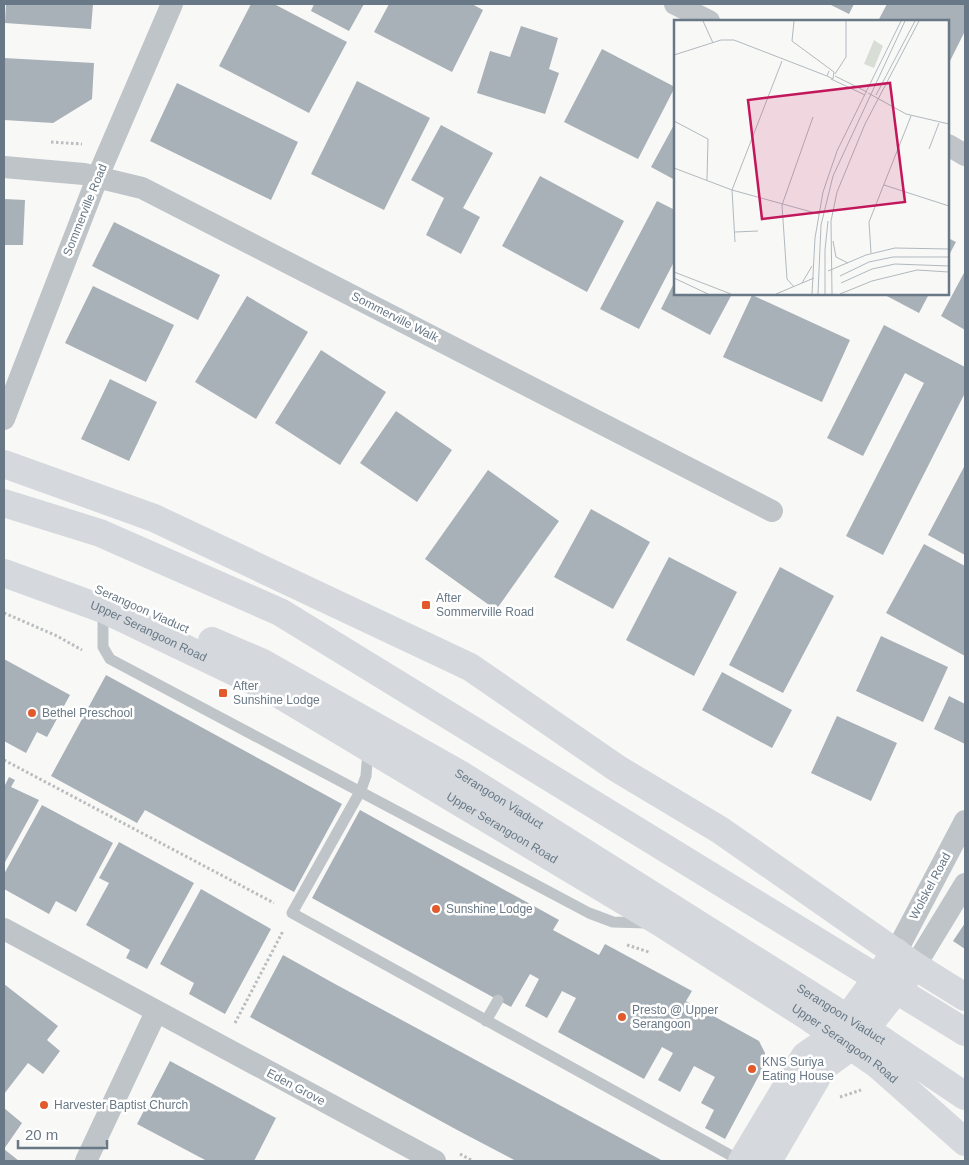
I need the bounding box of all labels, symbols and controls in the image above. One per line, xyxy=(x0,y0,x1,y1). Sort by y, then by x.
inset map xyxy=(674,20,949,295)
street label: Sommerville Road xyxy=(60,162,110,258)
street label: Sommerville Walk xyxy=(349,289,442,345)
street label: Serangoon Viaduct xyxy=(93,582,192,636)
place label: After Sommerville Road xyxy=(436,591,534,619)
street label: Upper Serangoon Road xyxy=(89,598,209,665)
marker: After Sommerville Road xyxy=(420,599,432,611)
place label: After Sunshine Lodge xyxy=(233,679,320,707)
marker: After Sunshine Lodge xyxy=(217,687,229,699)
place label: Bethel Preschool xyxy=(42,706,133,720)
marker: Bethel Preschool xyxy=(26,707,38,719)
street label: Serangoon Viaduct xyxy=(452,766,547,832)
street label: Upper Serangoon Road xyxy=(444,789,560,866)
street label: Wolskel Road xyxy=(906,850,954,922)
place label: Sunshine Lodge xyxy=(446,902,533,916)
marker: Sunshine Lodge xyxy=(430,903,442,915)
street label: Serangoon Viaduct xyxy=(794,981,888,1048)
street label: Upper Serangoon Road xyxy=(789,1001,901,1086)
place label: Presto @ Upper Serangoon xyxy=(632,1003,718,1031)
marker: Presto @ Upper Serangoon xyxy=(616,1011,628,1023)
place label: KNS Suriya Eating House xyxy=(762,1055,834,1083)
marker: KNS Suriya Eating House xyxy=(746,1063,758,1075)
street label: Eden Grove xyxy=(264,1066,328,1108)
place label: Harvester Baptist Church xyxy=(54,1098,188,1112)
marker: Harvester Baptist Church xyxy=(38,1099,50,1111)
scale bar xyxy=(18,1118,106,1150)
text: 20 m xyxy=(25,1126,58,1143)

